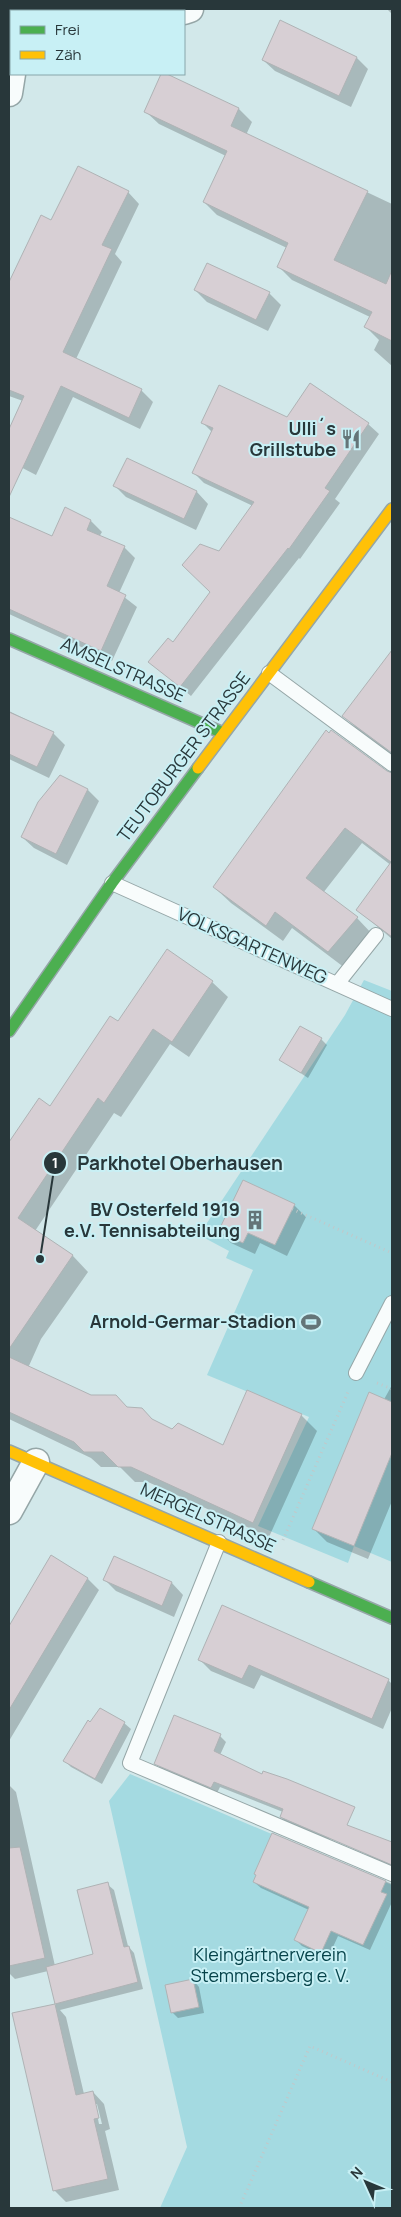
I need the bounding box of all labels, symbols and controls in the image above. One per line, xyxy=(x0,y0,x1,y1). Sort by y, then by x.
legend xyxy=(10,10,185,75)
text: Frei xyxy=(55,19,80,40)
text: Zäh xyxy=(55,44,82,65)
place label: Ulli´s Grillstube xyxy=(250,416,336,461)
restaurant icon: Ulli´s Grillstube xyxy=(340,428,362,450)
street label: AMSELSTRASSE xyxy=(57,631,190,707)
street label: TEUTOBURGER STRASSE xyxy=(111,666,255,846)
street label: VOLKSGARTENWEG xyxy=(174,901,331,989)
callout: Parkhotel Oberhausen xyxy=(43,1146,293,1180)
text: Parkhotel Oberhausen xyxy=(77,1150,283,1176)
text: 1 xyxy=(52,1152,58,1173)
place label: BV Osterfeld 1919 e.V. Tennisabteilung xyxy=(64,1197,240,1242)
building icon: BV Osterfeld 1919 e.V. Tennisabteilung xyxy=(244,1209,266,1231)
place label: Arnold-Germar-Stadion xyxy=(90,1309,296,1333)
sports icon: Arnold-Germar-Stadion xyxy=(300,1311,322,1333)
street label: MERGELSTRASSE xyxy=(137,1476,280,1558)
park label: Kleingärtnerverein Stemmersberg e. V. xyxy=(191,1942,350,1987)
north arrow xyxy=(341,2157,391,2207)
text: N xyxy=(346,2162,367,2183)

